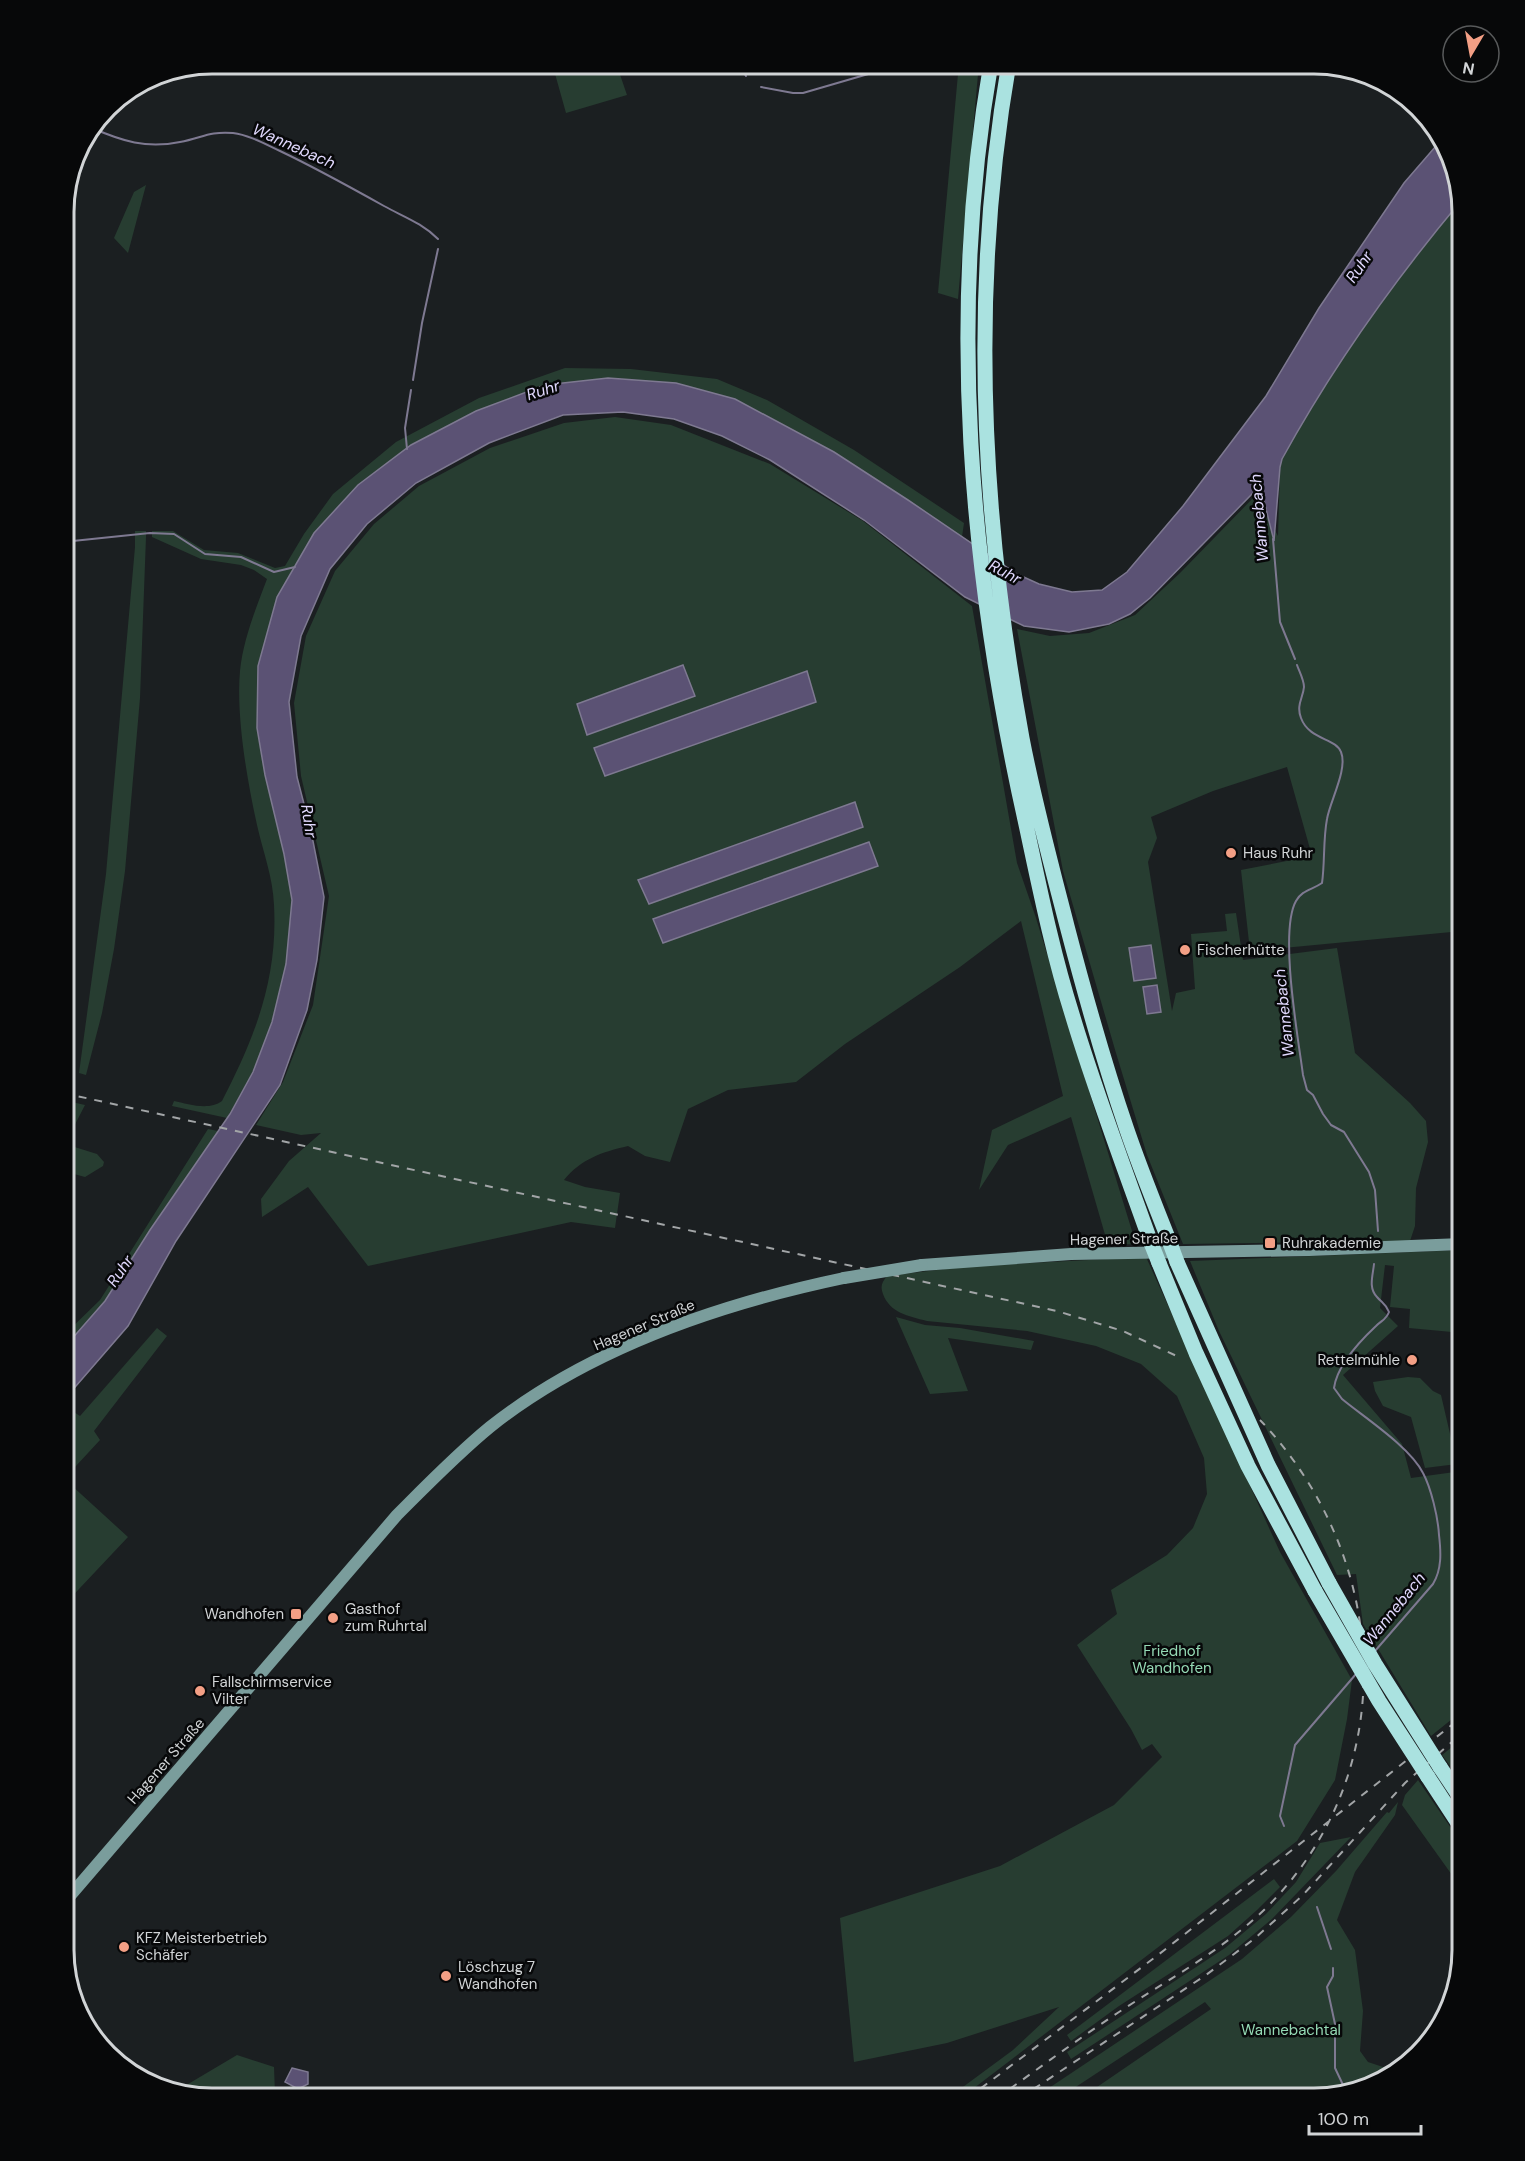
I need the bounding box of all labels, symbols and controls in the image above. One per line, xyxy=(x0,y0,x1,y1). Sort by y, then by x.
north arrow xyxy=(1441,24,1501,84)
text: N xyxy=(1461,57,1476,80)
water label: Wannebach xyxy=(249,118,339,174)
water label: Ruhr xyxy=(1341,246,1378,287)
water label: Ruhr xyxy=(524,374,563,405)
water label: Wannebach xyxy=(1245,473,1273,563)
water label: Ruhr xyxy=(985,555,1026,590)
water label: Ruhr xyxy=(296,803,322,840)
place label: Haus Ruhr xyxy=(1243,843,1314,863)
marker: Haus Ruhr xyxy=(1224,846,1238,860)
place label: Fischerhütte xyxy=(1197,940,1285,960)
marker: Fischerhütte xyxy=(1178,943,1192,957)
water label: Wannebach xyxy=(1269,968,1299,1058)
street label: Hagener Straße xyxy=(1070,1228,1178,1250)
place label: Ruhrakademie xyxy=(1282,1233,1381,1253)
marker: Ruhrakademie xyxy=(1263,1236,1277,1250)
water label: Ruhr xyxy=(102,1250,139,1291)
street label: Hagener Straße xyxy=(590,1295,698,1355)
place label: Rettelmühle xyxy=(1317,1350,1400,1370)
marker: Rettelmühle xyxy=(1405,1353,1419,1367)
water label: Wannebach xyxy=(1358,1568,1430,1650)
place label: Gasthof zum Ruhrtal xyxy=(345,1599,427,1636)
place label: Wandhofen xyxy=(205,1604,284,1624)
marker: Wandhofen xyxy=(289,1607,303,1621)
marker: Gasthof zum Ruhrtal xyxy=(326,1611,340,1625)
park label: Friedhof Wandhofen xyxy=(1132,1641,1212,1678)
place label: Fallschirmservice Vilter xyxy=(212,1672,332,1709)
marker: Fallschirmservice Vilter xyxy=(193,1684,207,1698)
street label: Hagener Straße xyxy=(123,1714,209,1808)
place label: KFZ Meisterbetrieb Schäfer xyxy=(136,1928,267,1965)
marker: KFZ Meisterbetrieb Schäfer xyxy=(117,1940,131,1954)
place label: Löschzug 7 Wandhofen xyxy=(458,1957,537,1994)
marker: Löschzug 7 Wandhofen xyxy=(439,1969,453,1983)
park label: Wannebachtal xyxy=(1241,2020,1341,2040)
scale bar xyxy=(1309,2098,1422,2136)
text: 100 m xyxy=(1318,2107,1369,2131)

